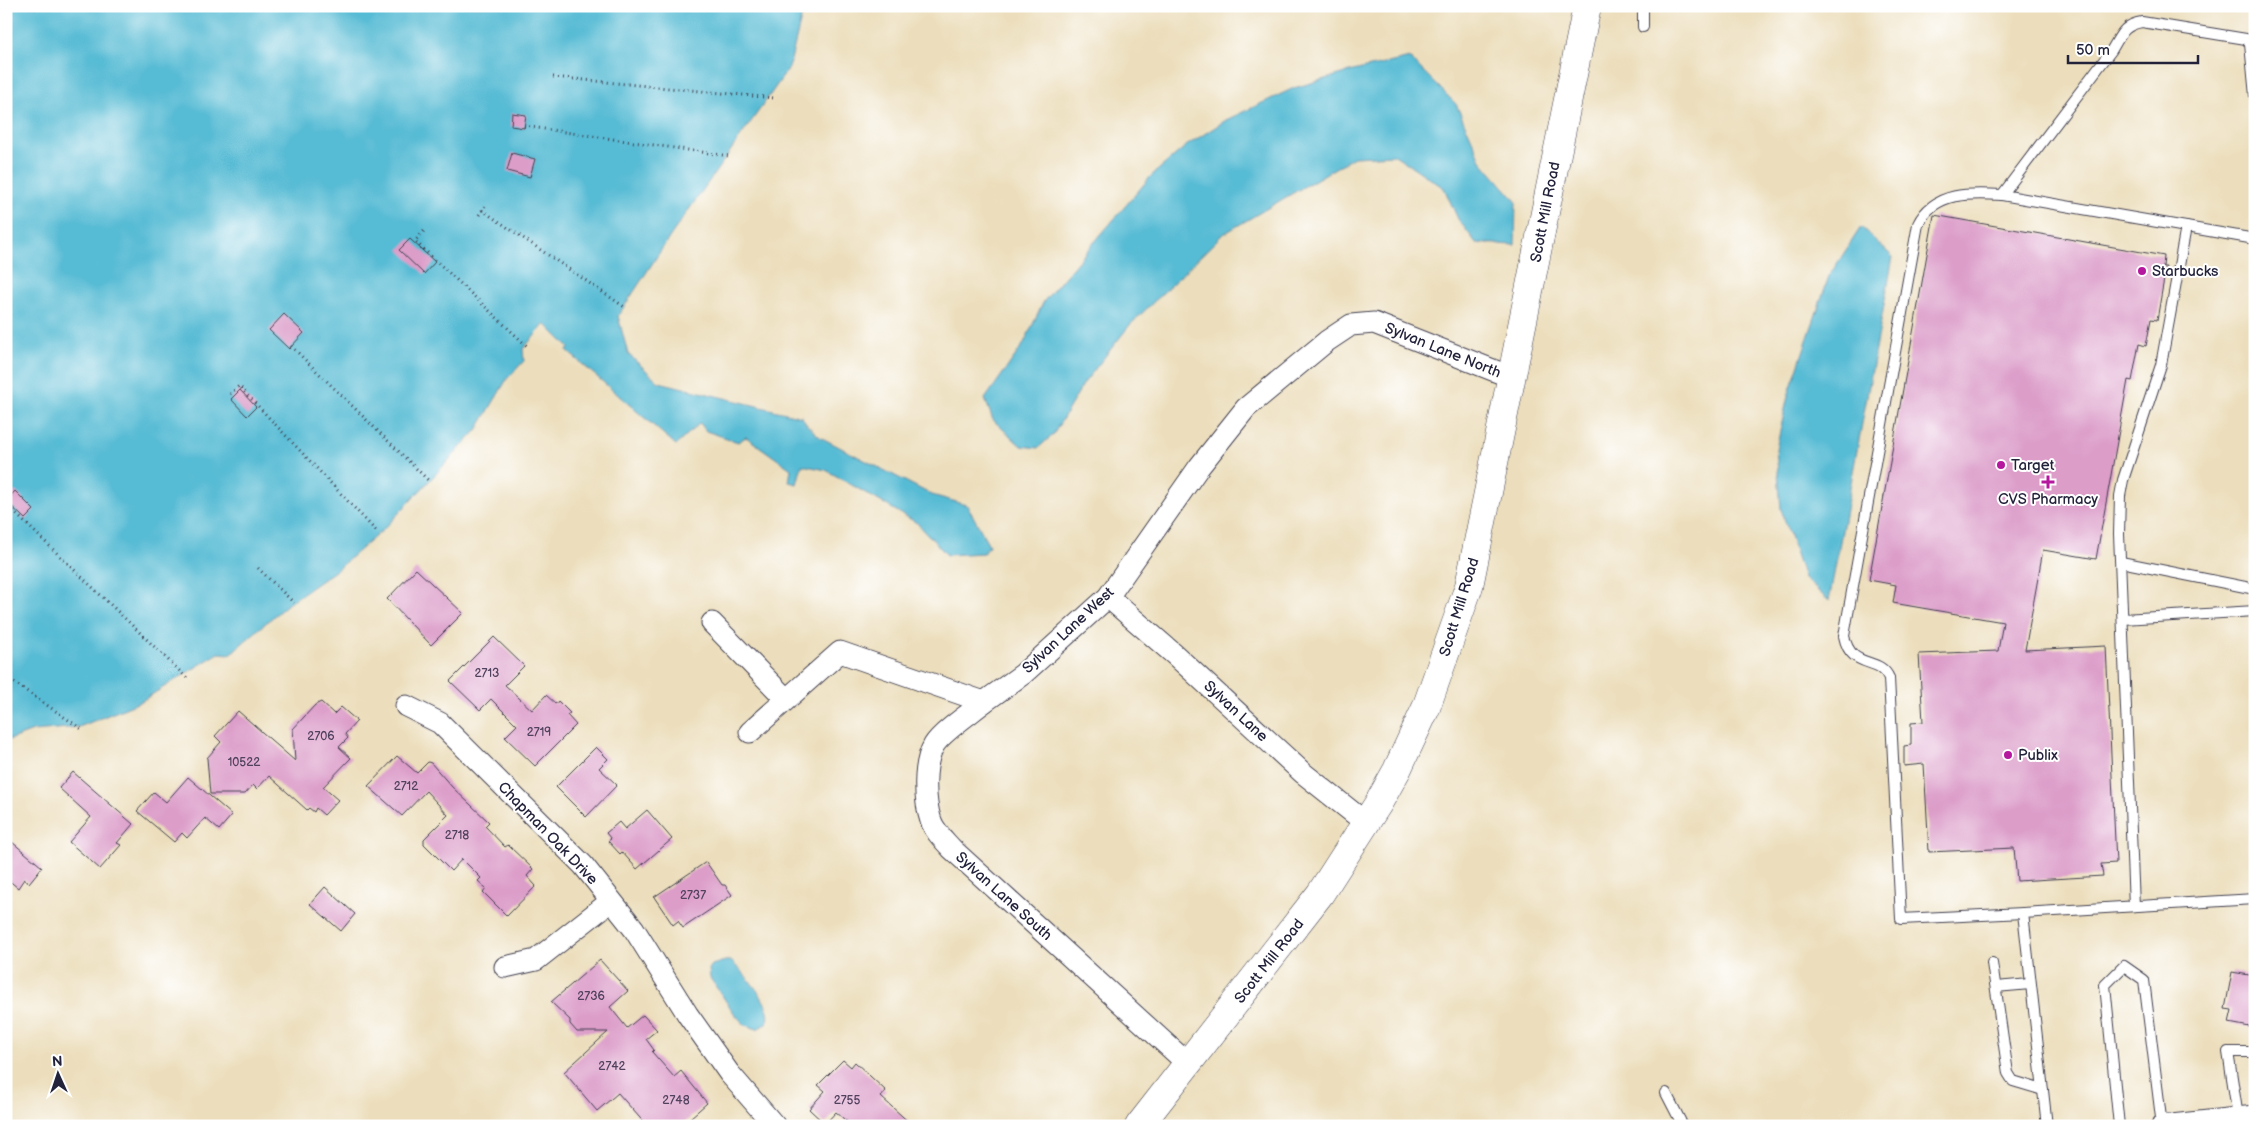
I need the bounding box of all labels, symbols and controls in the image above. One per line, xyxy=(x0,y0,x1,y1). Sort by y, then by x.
scale bar xyxy=(2068,32,2198,64)
text: 50 m xyxy=(2076,41,2110,60)
street label: Scott Mill Road xyxy=(1526,160,1565,264)
place label: Starbucks xyxy=(2152,262,2219,281)
marker: Starbucks xyxy=(2136,265,2148,277)
street label: Sylvan Lane North xyxy=(1382,319,1504,382)
place label: Target xyxy=(2011,456,2055,475)
marker: Target xyxy=(1995,459,2007,471)
marker: CVS Pharmacy xyxy=(2042,476,2054,488)
place label: CVS Pharmacy xyxy=(1998,490,2098,509)
street label: Scott Mill Road xyxy=(1435,556,1483,659)
street label: Sylvan Lane West xyxy=(1019,583,1118,678)
house number: 2713 xyxy=(475,666,500,681)
street label: Sylvan Lane xyxy=(1199,677,1272,746)
house number: 2719 xyxy=(527,725,551,740)
house number: 2706 xyxy=(307,729,335,744)
place label: Publix xyxy=(2018,746,2058,765)
marker: Publix xyxy=(2002,749,2014,761)
house number: 10522 xyxy=(228,755,260,770)
street label: Chapman Oak Drive xyxy=(494,778,602,889)
house number: 2712 xyxy=(394,779,418,794)
house number: 2718 xyxy=(445,828,469,843)
street label: Sylvan Lane South xyxy=(951,848,1056,945)
house number: 2737 xyxy=(680,888,706,903)
street label: Scott Mill Road xyxy=(1230,915,1308,1007)
house number: 2736 xyxy=(577,989,605,1004)
north arrow xyxy=(32,1050,82,1100)
text: N xyxy=(52,1053,63,1070)
house number: 2742 xyxy=(598,1059,626,1074)
house number: 2748 xyxy=(662,1093,690,1108)
house number: 2755 xyxy=(834,1093,860,1108)

